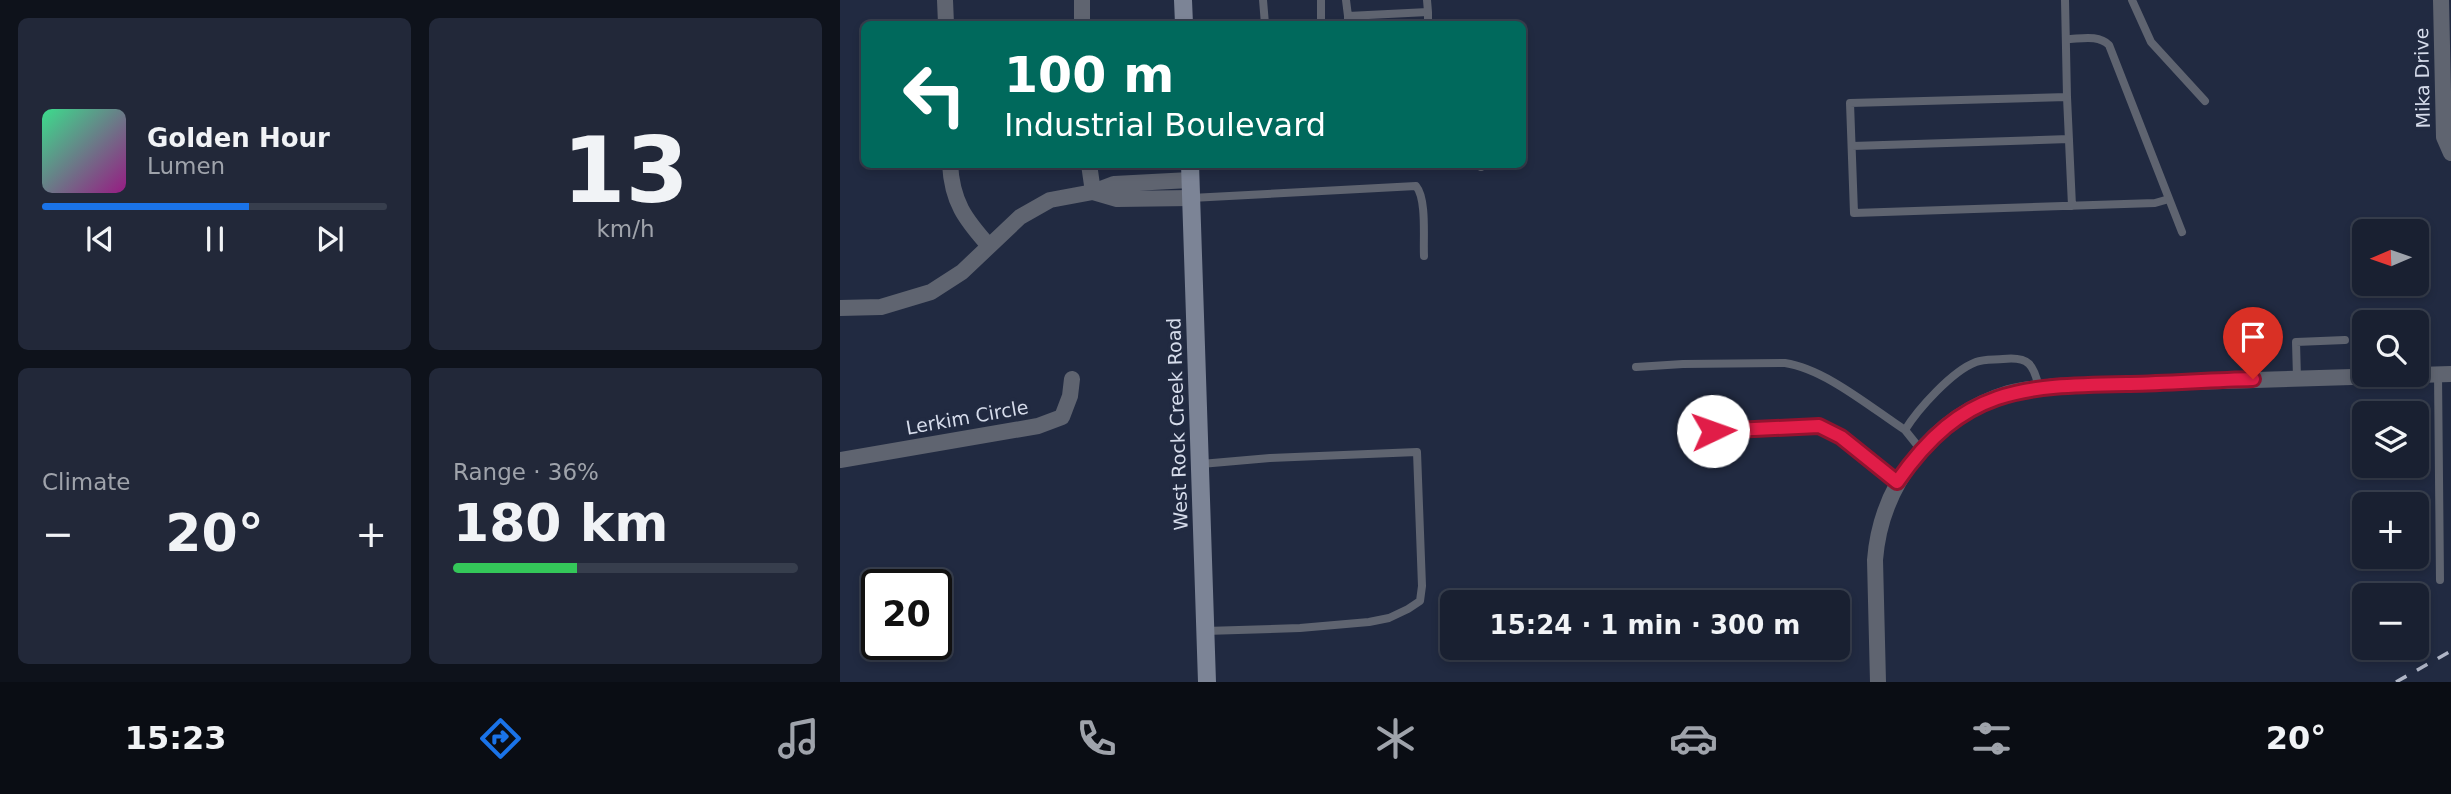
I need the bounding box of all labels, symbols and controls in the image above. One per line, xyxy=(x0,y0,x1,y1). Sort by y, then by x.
street label: Mika Drive xyxy=(2410,27,2434,129)
text: 100 m xyxy=(1004,47,1174,104)
icon: left xyxy=(889,49,980,140)
text: Industrial Boulevard xyxy=(1004,106,1326,144)
text: 13 xyxy=(562,118,689,223)
text: Golden Hour xyxy=(147,123,330,153)
text: Lumen xyxy=(147,153,225,179)
text: km/h xyxy=(596,216,655,242)
north arrow xyxy=(2352,219,2429,296)
map controls xyxy=(2352,219,2429,660)
icon: previous xyxy=(81,220,119,258)
icon: pause xyxy=(196,220,234,258)
icon: next xyxy=(311,220,349,258)
pin xyxy=(2223,307,2283,379)
button: search xyxy=(2352,310,2429,387)
street label: West Rock Creek Road xyxy=(1162,317,1192,531)
icon: arrive xyxy=(2234,318,2272,356)
position arrow xyxy=(1676,394,1750,468)
street label: Lerkim Circle xyxy=(904,395,1030,439)
button: layers xyxy=(2352,401,2429,478)
text: Range · 36% xyxy=(453,459,599,485)
text: Climate xyxy=(42,469,131,495)
button: + xyxy=(2352,492,2429,569)
text: 180 km xyxy=(453,493,668,553)
text: 20° xyxy=(165,503,264,563)
text: − xyxy=(42,512,74,556)
text: + xyxy=(355,512,387,556)
speed limit sign: 20 xyxy=(861,569,952,660)
button: − xyxy=(2352,583,2429,660)
text: 15:24 · 1 min · 300 m xyxy=(1490,610,1800,640)
icon: directions xyxy=(476,714,525,763)
icon: music xyxy=(774,714,823,763)
icon: phone xyxy=(1072,714,1121,763)
icon: climate xyxy=(1371,714,1420,763)
icon: car xyxy=(1669,714,1718,763)
icon: filters xyxy=(1967,714,2016,763)
text: 15:23 xyxy=(125,719,227,757)
text: 20° xyxy=(2266,719,2326,757)

